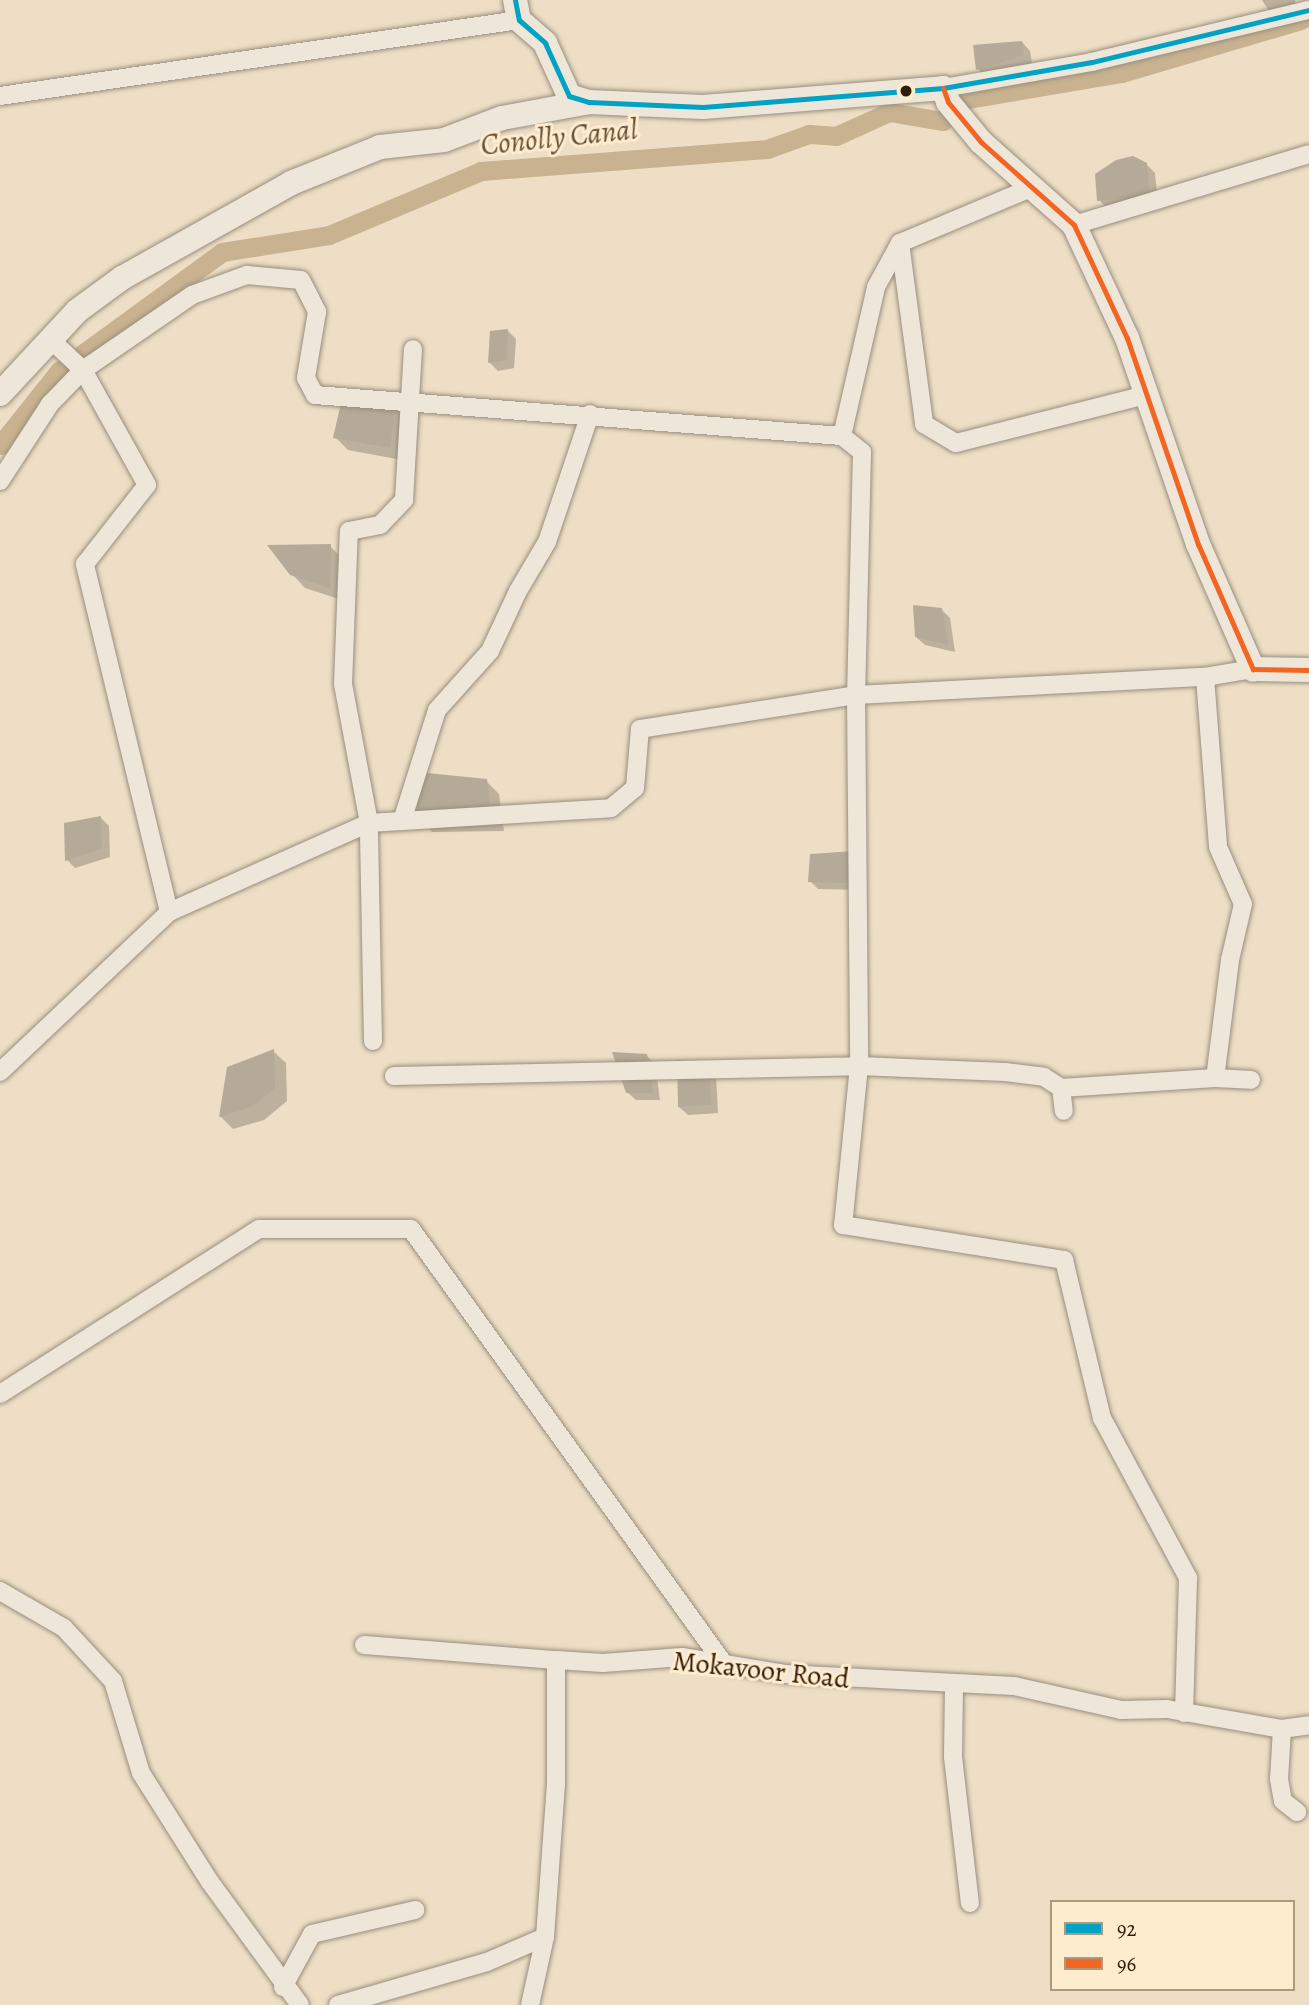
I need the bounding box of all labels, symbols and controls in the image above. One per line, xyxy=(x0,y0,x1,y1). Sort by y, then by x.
unlabelled marker xyxy=(899,84,913,98)
water label: Conolly Canal xyxy=(479,111,639,163)
street label: Mokavoor Road xyxy=(671,1644,851,1696)
legend xyxy=(1050,1900,1295,1991)
text: 92 xyxy=(1117,1915,1137,1943)
text: 96 xyxy=(1117,1950,1136,1978)

